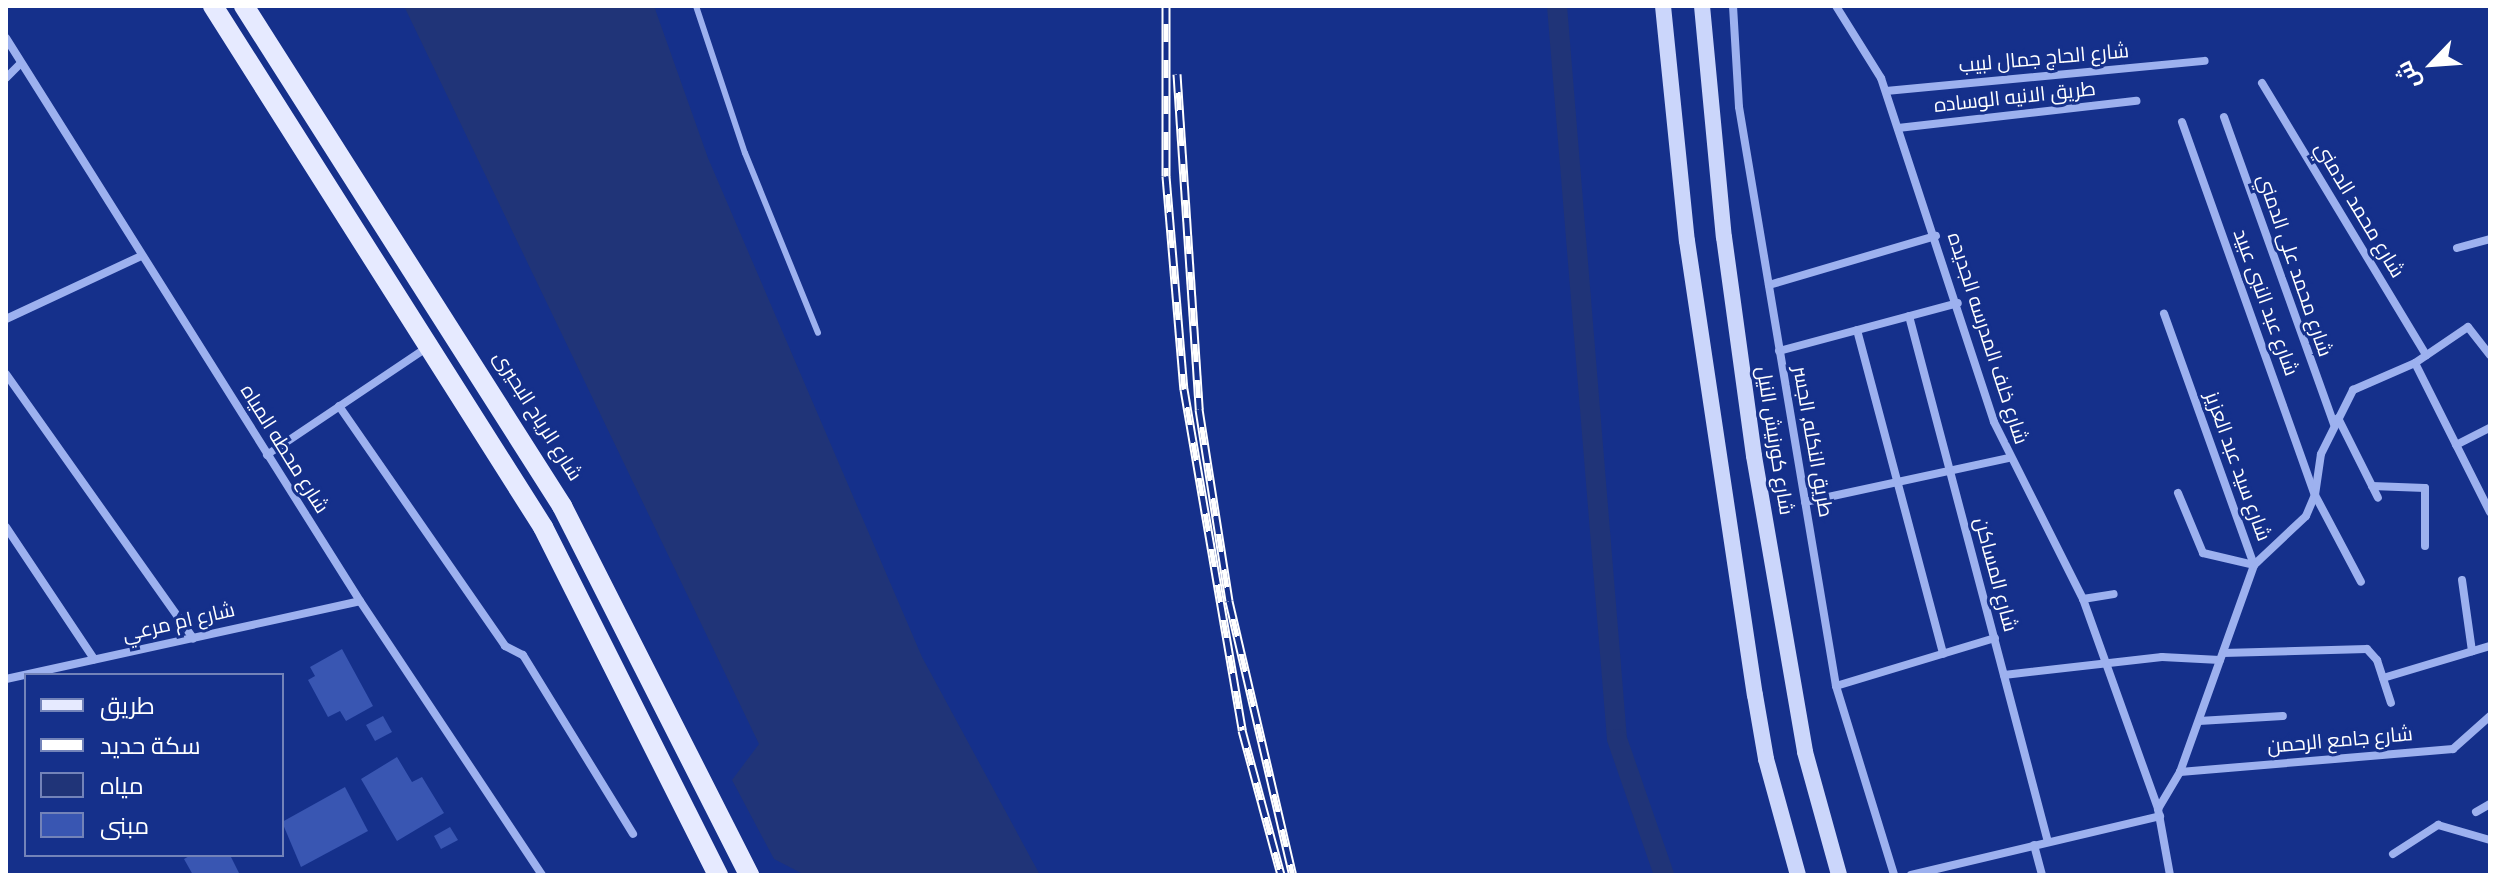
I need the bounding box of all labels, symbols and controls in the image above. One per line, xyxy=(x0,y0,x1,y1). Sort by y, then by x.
north arrow xyxy=(2392,24,2472,104)
street label: شارع الحاج جمال لبيب xyxy=(1958,41,2130,79)
text: ش xyxy=(2392,56,2428,93)
street label: طريق الانيه الوساده xyxy=(1933,79,2097,119)
street label: شارع محمد الدمني xyxy=(2308,139,2408,283)
street label: شارع محمد على الدمني xyxy=(2250,172,2336,360)
street label: شارع عبد النبى عبيد xyxy=(2226,226,2302,380)
street label: شارع خلف المدرسه الجديده xyxy=(1940,230,2032,448)
street label: شارع الرياح البحيرى xyxy=(487,348,585,486)
street label: شارع كورنيش النيل xyxy=(1749,365,1797,517)
street label: طريق النكله, الجسر xyxy=(1786,365,1836,519)
street label: شارع محطه المياه xyxy=(234,381,332,519)
street label: شارع سيد عبد العزيز xyxy=(2198,389,2274,545)
street label: شارع المساكن xyxy=(1967,515,2021,635)
street label: شارع ام مرعي xyxy=(121,599,237,649)
legend xyxy=(24,673,284,857)
text: طريق xyxy=(100,693,155,723)
street label: شارع جامع الرحمن xyxy=(2266,724,2414,760)
text: سكة حديد xyxy=(100,733,201,763)
text: مياه xyxy=(100,773,144,803)
text: مبنى xyxy=(100,813,149,843)

